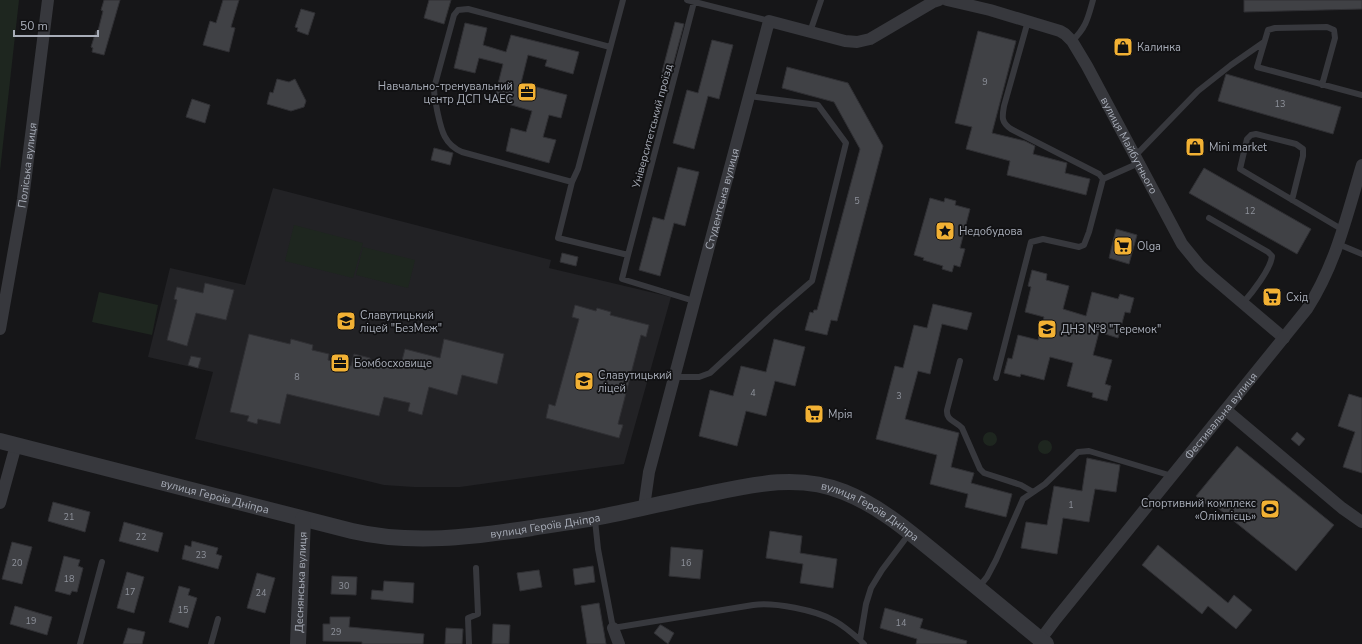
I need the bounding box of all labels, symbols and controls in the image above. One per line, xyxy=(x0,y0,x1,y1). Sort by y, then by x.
scale bar xyxy=(14,12,98,38)
text: 50 m xyxy=(20,18,48,34)
shop icon: Калинка xyxy=(1112,36,1134,58)
place label: Калинка xyxy=(1137,40,1181,55)
street label: Університетський проїзд xyxy=(628,62,676,191)
house number: 9 xyxy=(982,76,988,88)
place label: Навчально-тренувальний центр ДСП ЧАЕС xyxy=(378,79,513,107)
office icon: Навчально-тренувальний центр ДСП ЧАЕС xyxy=(516,81,538,103)
street label: вулиця Майбутнього xyxy=(1097,94,1161,197)
house number: 13 xyxy=(1275,98,1285,110)
street label: Поліська вулиця xyxy=(15,122,41,209)
shop icon: Mini market xyxy=(1184,136,1206,158)
place label: Mini market xyxy=(1209,140,1267,155)
street label: Студентська вулиця xyxy=(702,147,743,251)
house number: 5 xyxy=(854,195,860,207)
house number: 12 xyxy=(1245,205,1255,217)
place icon: Недобудова xyxy=(934,220,956,242)
place label: Недобудова xyxy=(959,224,1023,239)
supermarket icon: Olga xyxy=(1112,235,1134,257)
place label: Olga xyxy=(1137,239,1161,254)
supermarket icon: Схід xyxy=(1261,286,1283,308)
place label: Схід xyxy=(1286,290,1309,305)
place label: Славутицький ліцей "БезМеж" xyxy=(360,308,442,336)
school or university icon: Славутицький ліцей "БезМеж" xyxy=(335,310,357,332)
school or university icon: ДНЗ №8 "Теремок" xyxy=(1036,318,1058,340)
place label: ДНЗ №8 "Теремок" xyxy=(1061,322,1161,337)
office icon: Бомбосховище xyxy=(329,352,351,374)
place label: Бомбосховище xyxy=(354,356,432,371)
place label: Славутицький ліцей xyxy=(598,368,672,396)
street label: Фестивальна вулиця xyxy=(1181,369,1261,463)
school or university icon: Славутицький ліцей xyxy=(573,370,595,392)
house number: 8 xyxy=(294,371,300,383)
house number: 4 xyxy=(750,387,756,399)
house number: 3 xyxy=(896,390,902,402)
supermarket icon: Мрiя xyxy=(803,403,825,425)
place label: Мрiя xyxy=(828,407,852,422)
street label: вулиця Героїв Дніпра xyxy=(159,475,271,518)
street label: вулиця Героїв Дніпра xyxy=(820,478,922,545)
place label: Спортивний комплекс «Олімпієць» xyxy=(1141,496,1256,524)
sports icon: Спортивний комплекс «Олімпієць» xyxy=(1259,498,1281,520)
house number: 1 xyxy=(1068,499,1074,511)
street label: вулиця Героїв Дніпра xyxy=(489,510,602,542)
house number: 21 xyxy=(64,511,74,523)
house number: 22 xyxy=(136,531,146,543)
street label: Деснянська вулиця xyxy=(291,531,310,633)
house number: 23 xyxy=(196,549,206,561)
house number: 20 xyxy=(12,557,22,569)
house number: 16 xyxy=(681,557,691,569)
house number: 18 xyxy=(64,573,74,585)
house number: 30 xyxy=(339,580,349,592)
house number: 17 xyxy=(125,586,135,598)
house number: 24 xyxy=(256,587,267,599)
house number: 15 xyxy=(178,604,188,616)
house number: 19 xyxy=(26,615,36,627)
house number: 14 xyxy=(896,617,907,629)
house number: 29 xyxy=(331,626,341,638)

